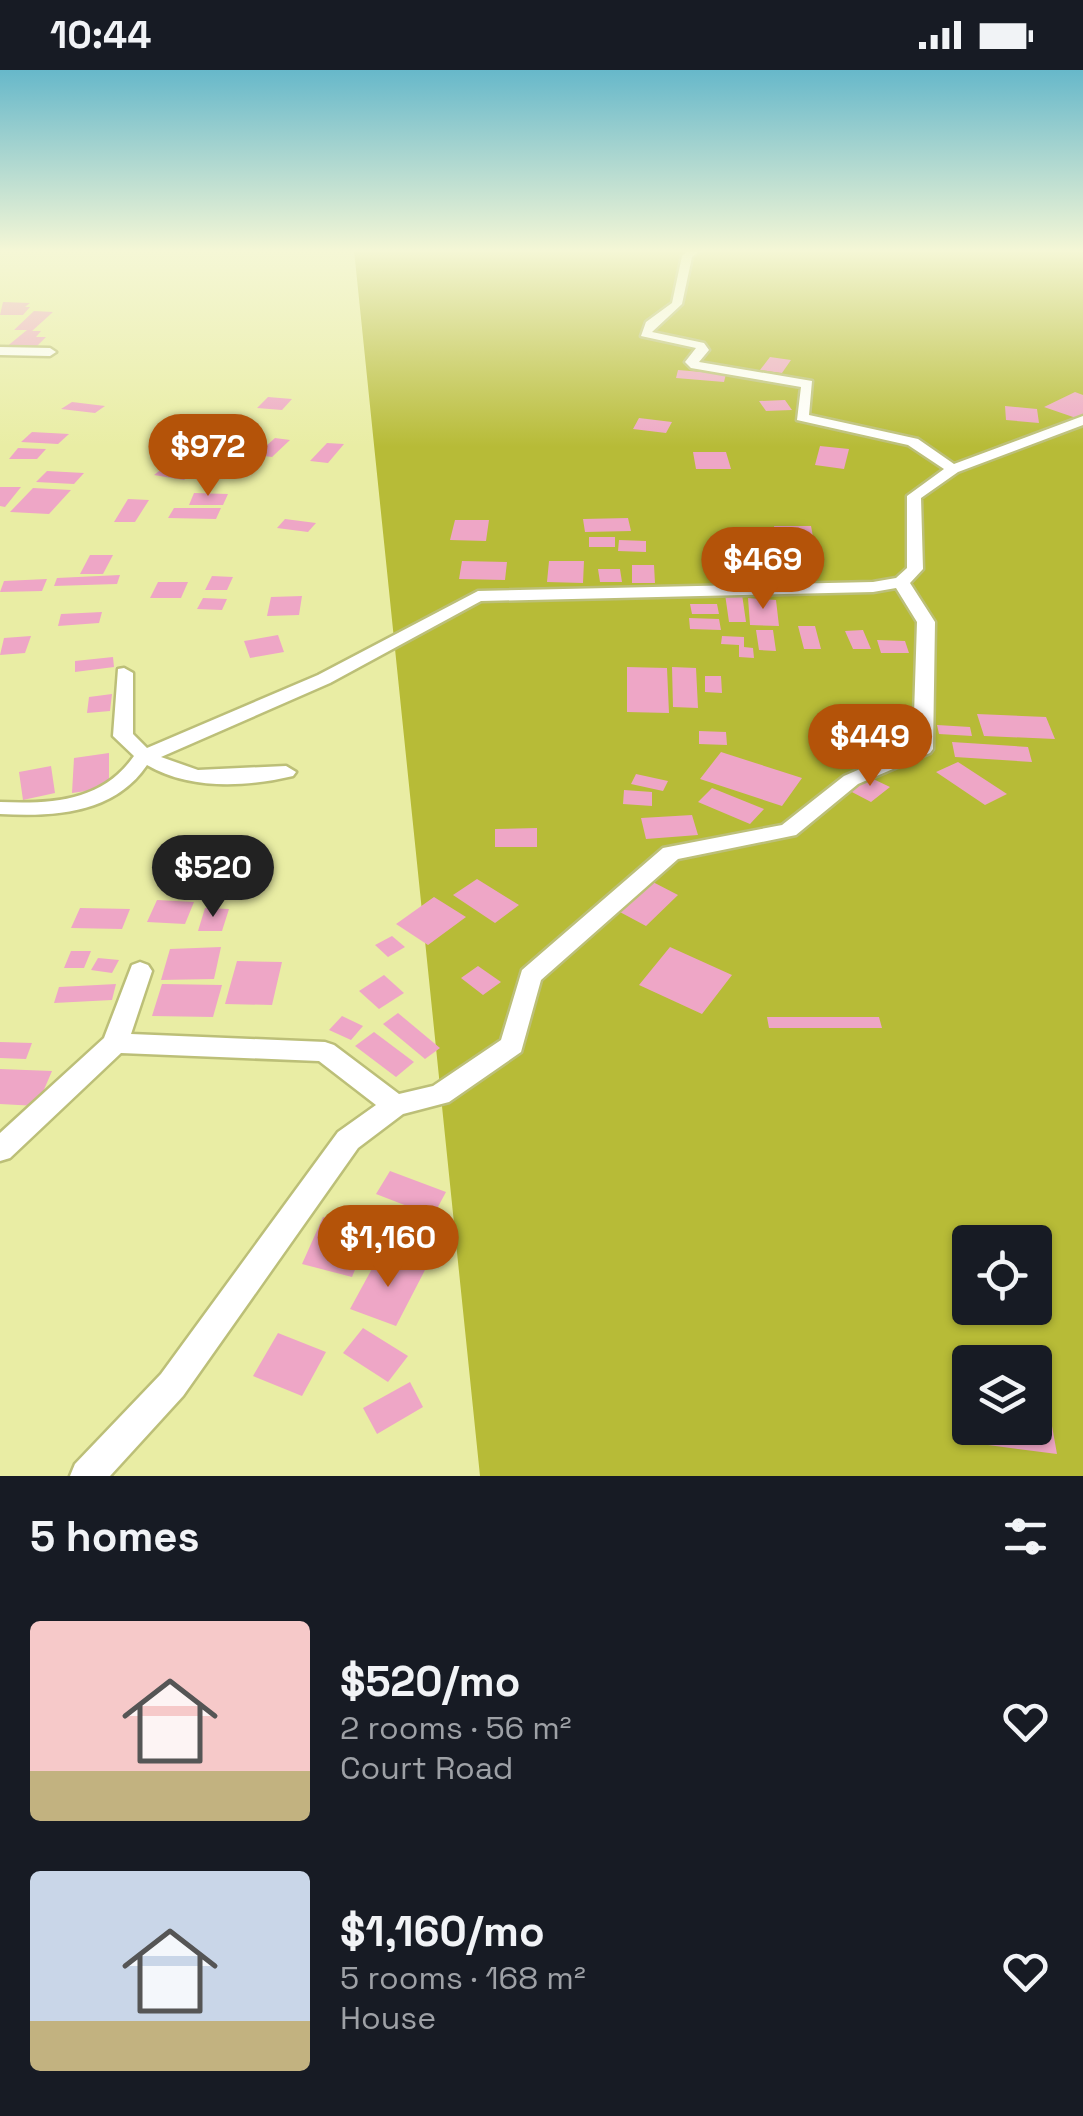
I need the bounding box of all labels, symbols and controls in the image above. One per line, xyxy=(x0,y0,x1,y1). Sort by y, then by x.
text: 10:44 xyxy=(50,11,151,59)
pin: $972 xyxy=(149,414,267,499)
text: $972 xyxy=(170,426,246,466)
pin: $469 xyxy=(704,527,822,612)
text: $469 xyxy=(723,539,803,579)
pin: $449 xyxy=(811,704,929,789)
text: $449 xyxy=(830,716,910,756)
pin: $520 xyxy=(154,835,272,920)
text: $520 xyxy=(174,847,252,887)
pin: $1,160 xyxy=(307,1205,469,1290)
text: $1,160 xyxy=(340,1217,436,1257)
map controls xyxy=(952,1225,1052,1445)
button: locate xyxy=(952,1225,1052,1325)
button: layers xyxy=(952,1345,1052,1445)
icon: filters xyxy=(998,1509,1053,1564)
text: 5 homes xyxy=(30,1510,200,1563)
text: $520/mo xyxy=(340,1655,520,1708)
icon: home xyxy=(110,1661,230,1781)
icon: heart xyxy=(998,1694,1053,1749)
text: 2 rooms · 56 m² xyxy=(340,1708,572,1748)
text: Court Road xyxy=(340,1748,513,1788)
text: $1,160/mo xyxy=(340,1905,545,1958)
icon: home xyxy=(110,1911,230,2031)
icon: heart xyxy=(998,1944,1053,1999)
text: 5 rooms · 168 m² xyxy=(340,1958,586,1998)
text: House xyxy=(340,1998,436,2038)

